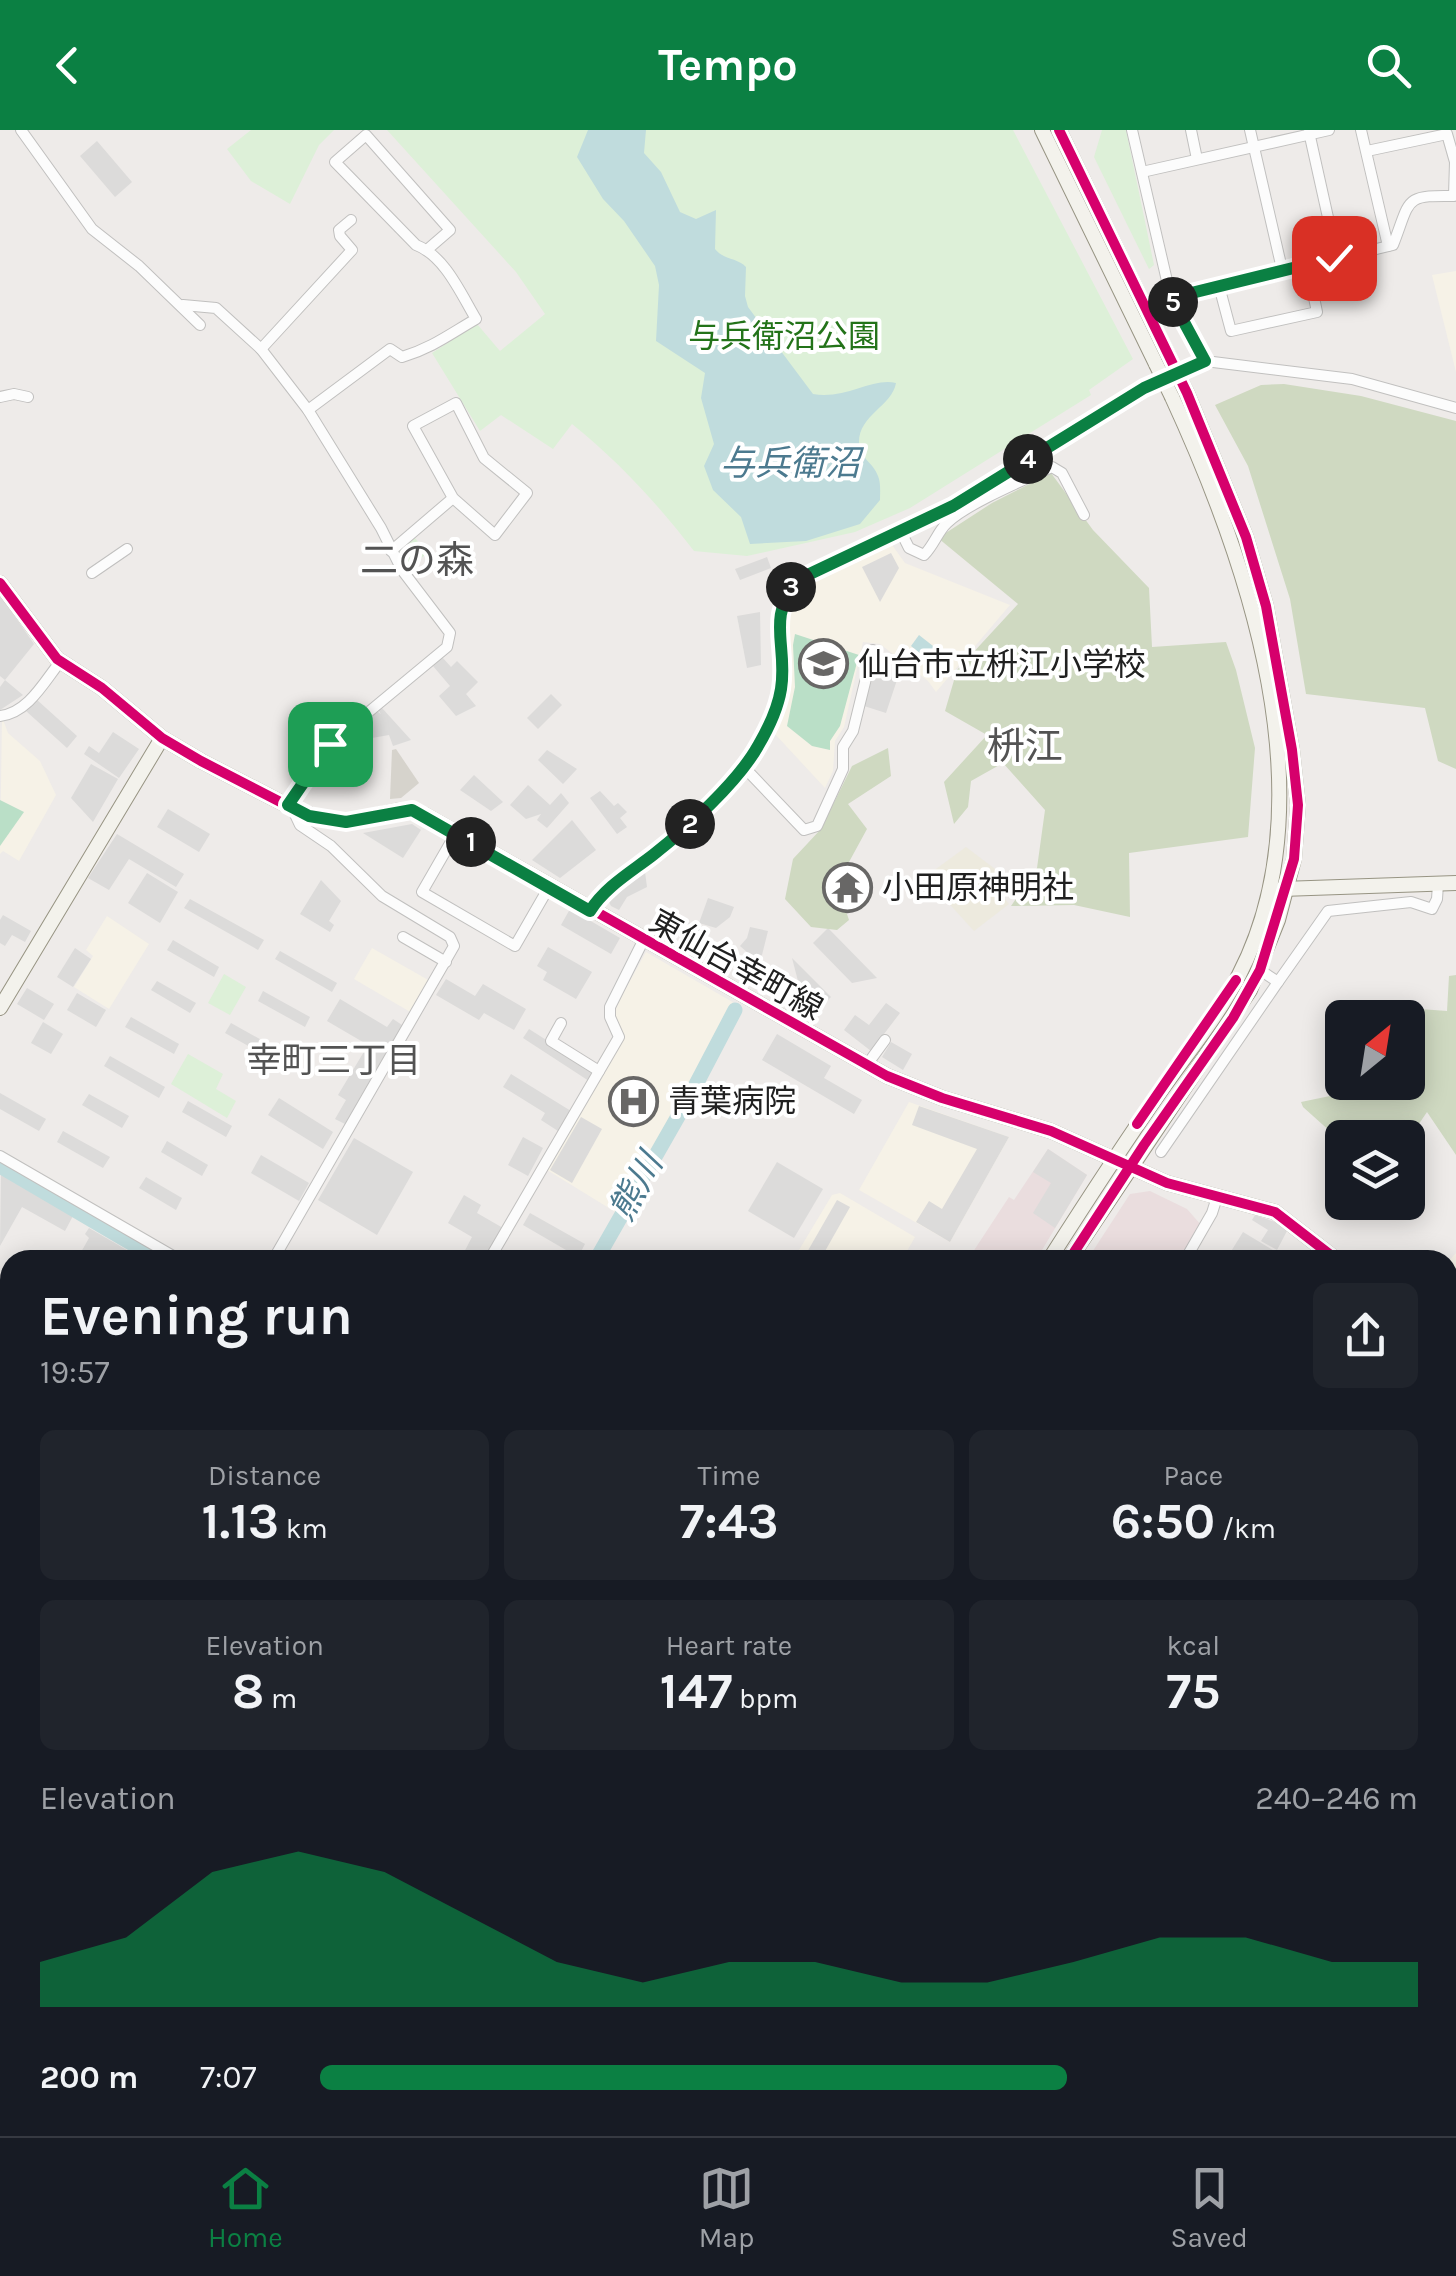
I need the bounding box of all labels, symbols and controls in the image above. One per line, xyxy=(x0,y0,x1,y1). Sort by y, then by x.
icon: back xyxy=(40,38,95,93)
icon: search xyxy=(1361,38,1416,93)
text: Tempo xyxy=(658,39,798,91)
pin xyxy=(1292,216,1377,301)
icon: check xyxy=(1307,231,1362,286)
pin: 5 xyxy=(1148,277,1198,327)
text: 5 xyxy=(1165,285,1181,318)
park label: 与兵衛沼公園 xyxy=(688,318,880,355)
pin: 4 xyxy=(1003,434,1053,484)
text: 4 xyxy=(1020,442,1036,475)
water label: 与兵衛沼 xyxy=(720,443,865,484)
district label: 二の森 xyxy=(360,538,474,583)
pin: 3 xyxy=(766,562,816,612)
text: 3 xyxy=(782,570,800,603)
school or university icon: 仙台市立枡江小学校 xyxy=(797,638,849,690)
place label: 仙台市立枡江小学校 xyxy=(858,646,1146,683)
pin xyxy=(288,702,373,787)
icon: arrive xyxy=(303,717,358,772)
district label: 枡江 xyxy=(987,724,1063,769)
pin: 2 xyxy=(665,799,715,849)
text: 2 xyxy=(682,807,698,840)
pin: 1 xyxy=(446,817,496,867)
text: 1 xyxy=(466,825,476,858)
temple icon: 小田原神明社 xyxy=(821,861,873,913)
place label: 小田原神明社 xyxy=(882,869,1074,906)
street label: 東仙台幸町線 xyxy=(643,902,829,1028)
north arrow xyxy=(1325,1000,1425,1100)
map controls xyxy=(1325,1000,1425,1220)
district label: 幸町三丁目 xyxy=(246,1040,422,1081)
hospital icon: 青葉病院 xyxy=(607,1075,659,1127)
place label: 青葉病院 xyxy=(668,1083,796,1120)
button: layers xyxy=(1325,1120,1425,1220)
water label: 熊川 xyxy=(601,1143,673,1228)
button: share xyxy=(1313,1283,1418,1388)
text: Evening run xyxy=(40,1284,353,1348)
text: 19:57 xyxy=(40,1354,110,1391)
text: Distance xyxy=(208,1459,321,1492)
text: Time xyxy=(698,1459,760,1492)
text: Pace xyxy=(1163,1459,1223,1492)
text: 1.13 xyxy=(202,1492,279,1551)
text: 7:43 xyxy=(679,1492,779,1551)
text: 6:50 xyxy=(1111,1492,1215,1551)
text: km xyxy=(279,1512,328,1545)
text: /km xyxy=(1215,1512,1276,1545)
text: Elevation xyxy=(205,1629,324,1662)
text: Heart rate xyxy=(666,1629,792,1662)
text: kcal xyxy=(1167,1629,1220,1662)
text: 8 xyxy=(232,1662,264,1721)
text: 147 xyxy=(660,1662,732,1721)
text: 75 xyxy=(1166,1662,1220,1721)
text: m xyxy=(264,1682,297,1715)
text: bpm xyxy=(732,1682,798,1715)
text: Elevation xyxy=(40,1780,175,1817)
text: 240–246 m xyxy=(1255,1780,1418,1817)
text: 200 m xyxy=(40,2059,138,2096)
text: 7:07 xyxy=(200,2059,256,2096)
tab: Home xyxy=(208,2161,283,2254)
tab: Map xyxy=(699,2161,754,2254)
tab: Saved xyxy=(1171,2161,1248,2254)

